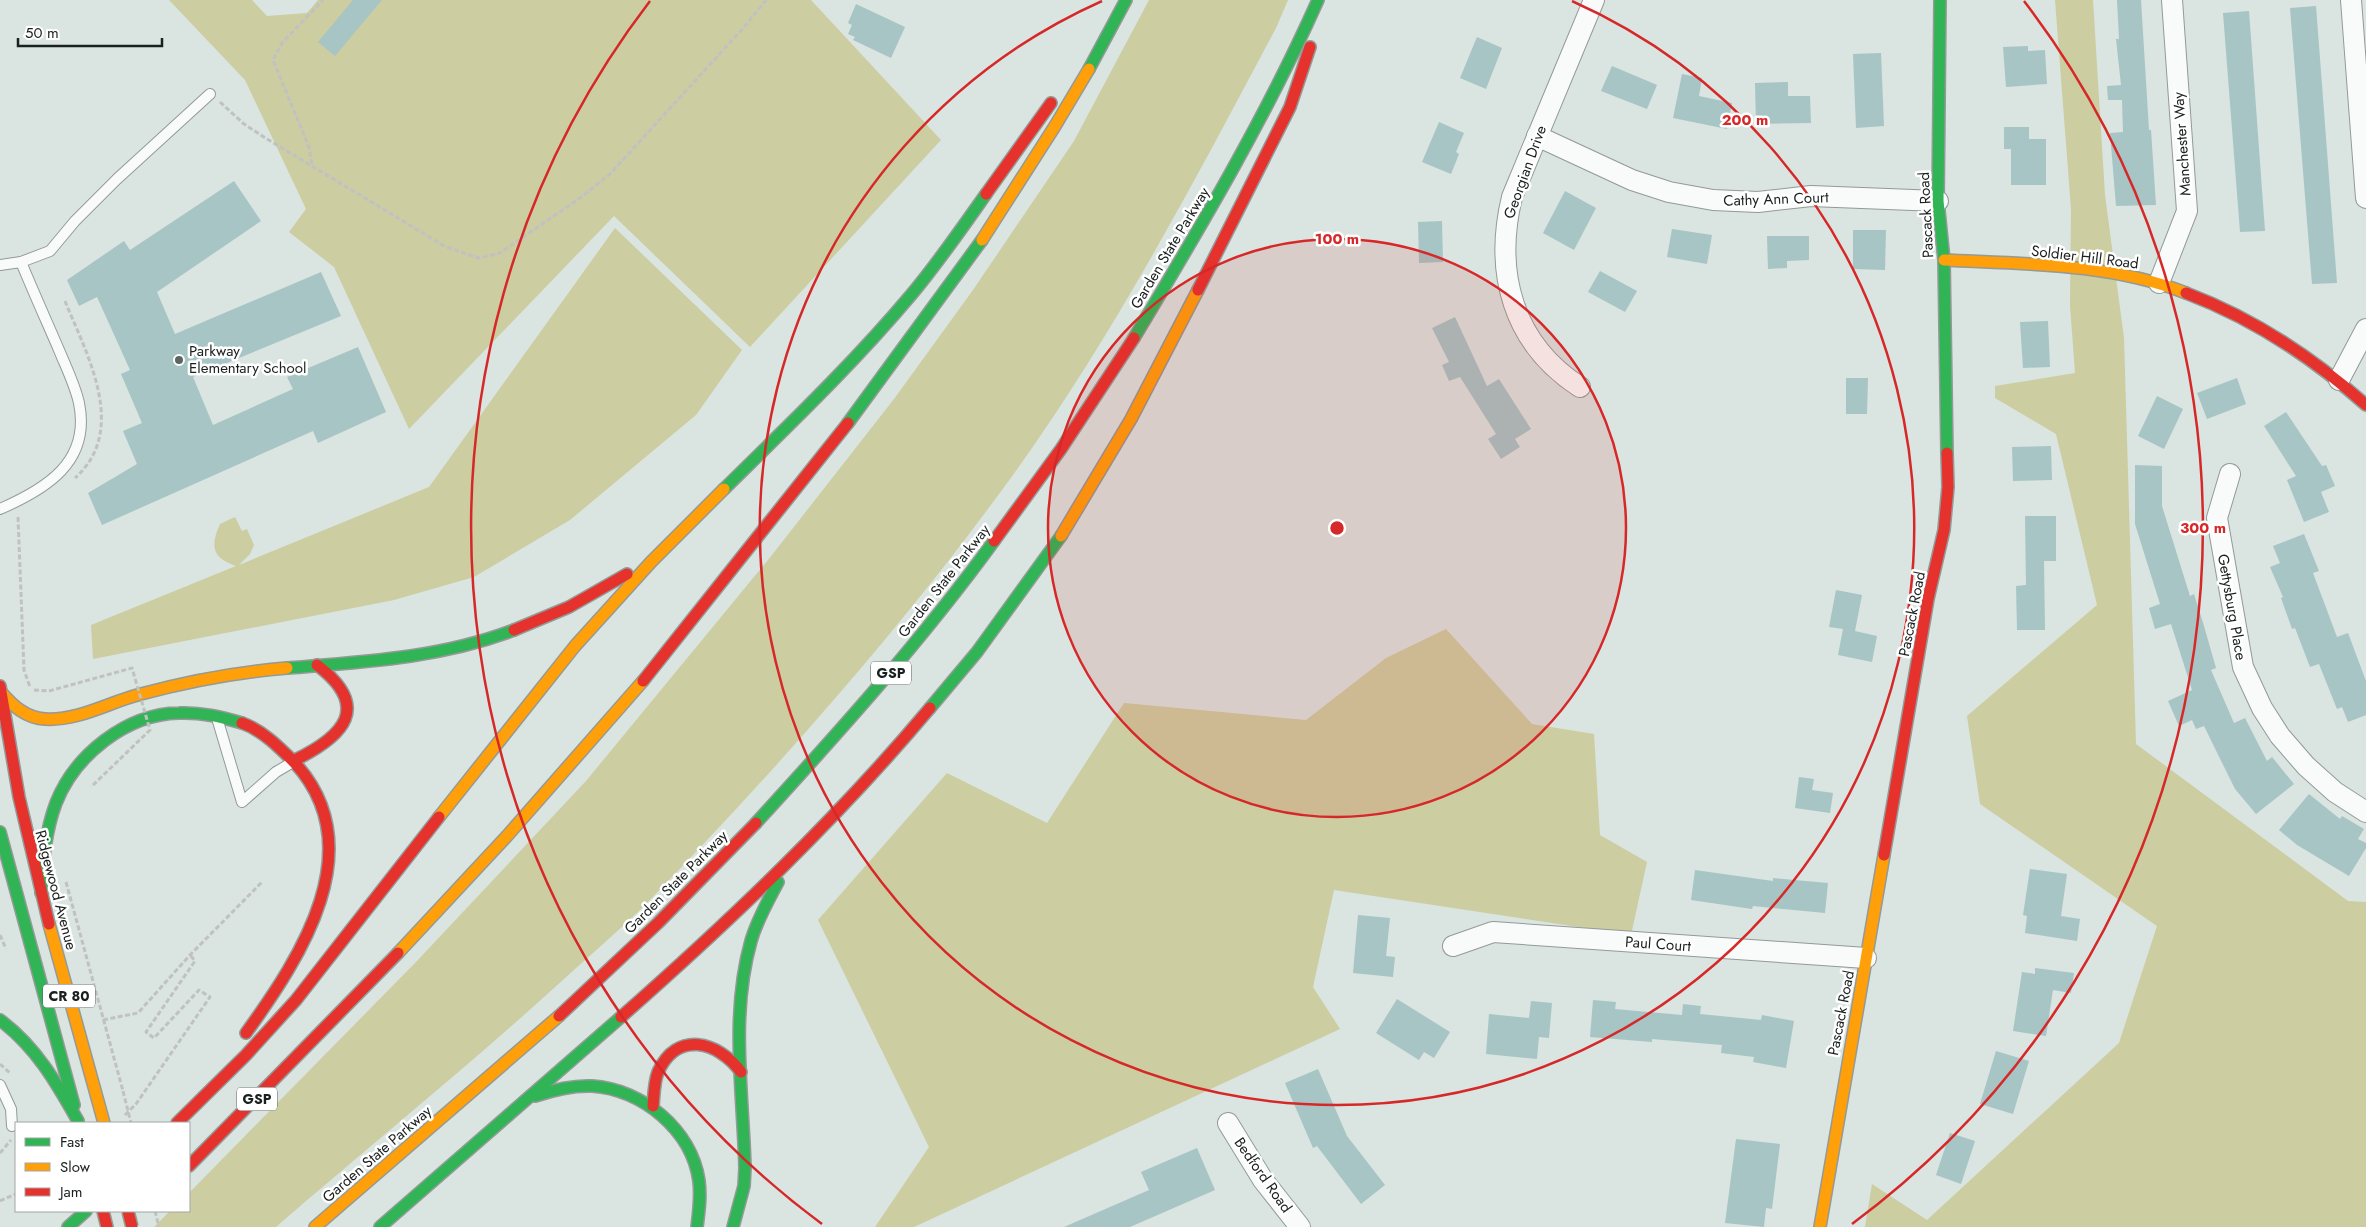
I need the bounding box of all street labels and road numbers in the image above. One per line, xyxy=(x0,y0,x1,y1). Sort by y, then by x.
street label: Manchester Way xyxy=(2167,91,2197,197)
street label: Georgian Drive xyxy=(1498,122,1552,222)
street label: Pascack Road xyxy=(1913,171,1939,259)
street label: Garden State Parkway xyxy=(1125,183,1215,313)
street label: Cathy Ann Court xyxy=(1723,186,1829,212)
street label: Soldier Hill Road xyxy=(2030,239,2140,275)
street label: Garden State Parkway xyxy=(893,519,996,642)
street label: Gettysburg Place xyxy=(2212,552,2252,662)
street label: Pascack Road xyxy=(1893,570,1931,658)
road number: GSP xyxy=(871,661,911,684)
street label: Garden State Parkway xyxy=(619,825,733,939)
street label: Ridgewood Avenue xyxy=(29,828,83,953)
street label: Paul Court xyxy=(1624,931,1692,957)
street label: Pascack Road xyxy=(1822,969,1860,1057)
road number: CR 80 xyxy=(43,984,95,1008)
road number: GSP xyxy=(237,1088,277,1110)
street label: Garden State Parkway xyxy=(318,1100,437,1208)
street label: Bedford Road xyxy=(1229,1133,1297,1217)

